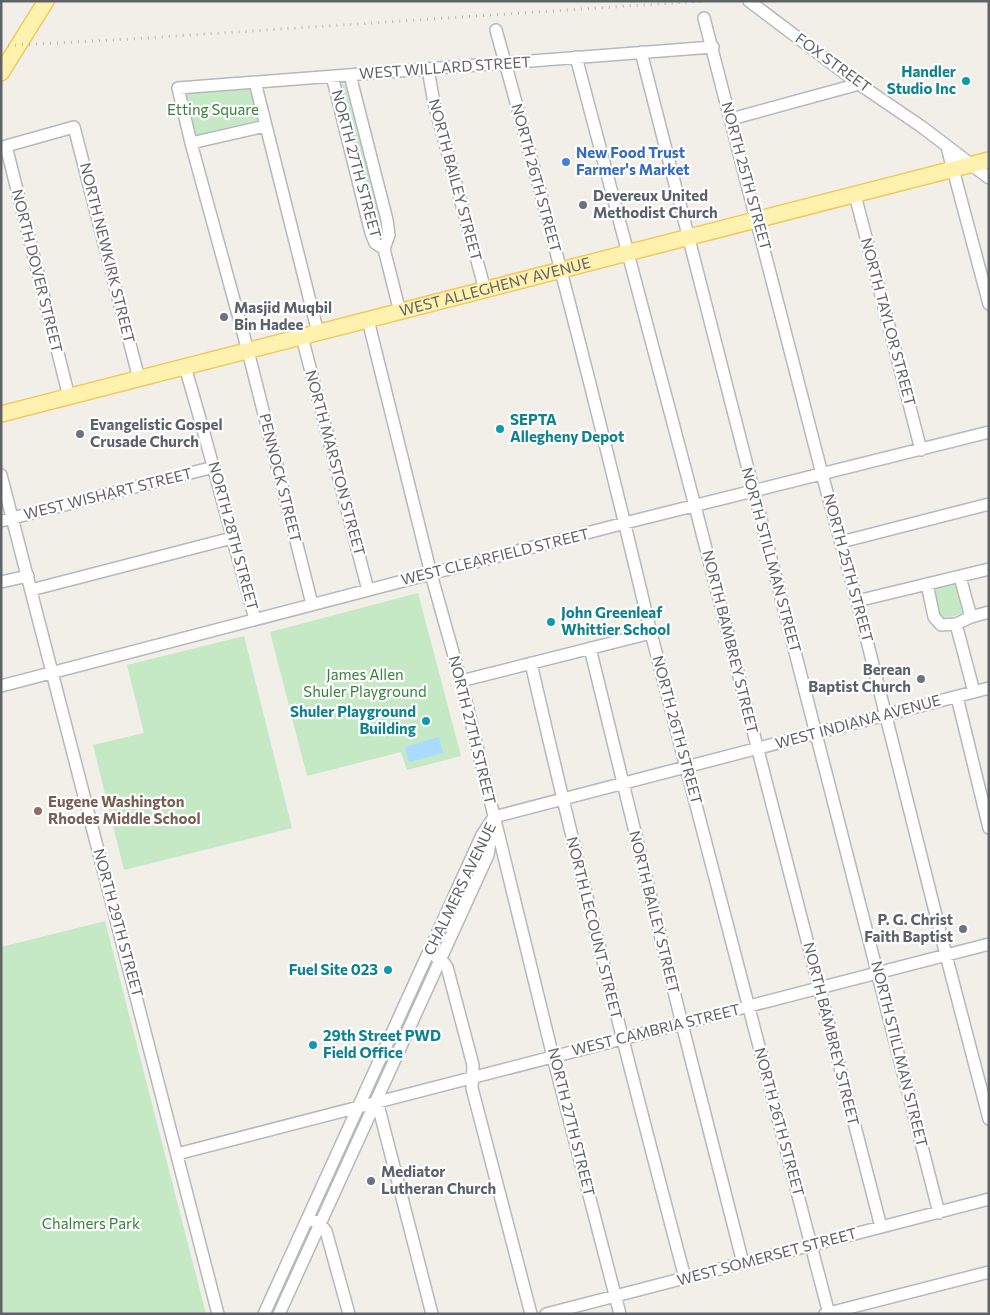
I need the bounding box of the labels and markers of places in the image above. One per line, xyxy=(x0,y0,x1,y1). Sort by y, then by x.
place label: Handler Studio Inc xyxy=(887,62,956,97)
marker: Handler Studio Inc xyxy=(960,75,972,87)
place label: New Food Trust Farmer's Market xyxy=(576,143,690,178)
marker: New Food Trust Farmer's Market xyxy=(560,156,572,168)
place label: Devereux United Methodist Church xyxy=(593,186,718,221)
marker: Devereux United Methodist Church xyxy=(577,199,589,211)
place label: Masjid Muqbil Bin Hadee xyxy=(234,298,332,333)
marker: Masjid Muqbil Bin Hadee xyxy=(218,311,230,323)
place label: SEPTA Allegheny Depot xyxy=(510,410,624,445)
place label: Evangelistic Gospel Crusade Church xyxy=(90,415,223,450)
marker: SEPTA Allegheny Depot xyxy=(494,423,506,435)
marker: Evangelistic Gospel Crusade Church xyxy=(74,428,86,440)
place label: John Greenleaf Whittier School xyxy=(561,603,670,638)
marker: John Greenleaf Whittier School xyxy=(545,616,557,628)
place label: Berean Baptist Church xyxy=(808,660,911,695)
marker: Berean Baptist Church xyxy=(915,673,927,685)
place label: Shuler Playground Building xyxy=(290,702,416,737)
marker: Shuler Playground Building xyxy=(420,715,432,727)
place label: Eugene Washington Rhodes Middle School xyxy=(48,792,201,827)
marker: Eugene Washington Rhodes Middle School xyxy=(32,805,44,817)
place label: P. G. Christ Faith Baptist xyxy=(864,910,953,945)
marker: P. G. Christ Faith Baptist xyxy=(957,923,969,935)
place label: Fuel Site 023 xyxy=(289,960,378,978)
marker: Fuel Site 023 xyxy=(382,964,394,976)
place label: 29th Street PWD Field Office xyxy=(323,1026,441,1061)
marker: 29th Street PWD Field Office xyxy=(307,1039,319,1051)
place label: Mediator Lutheran Church xyxy=(381,1162,496,1197)
marker: Mediator Lutheran Church xyxy=(365,1175,377,1187)

